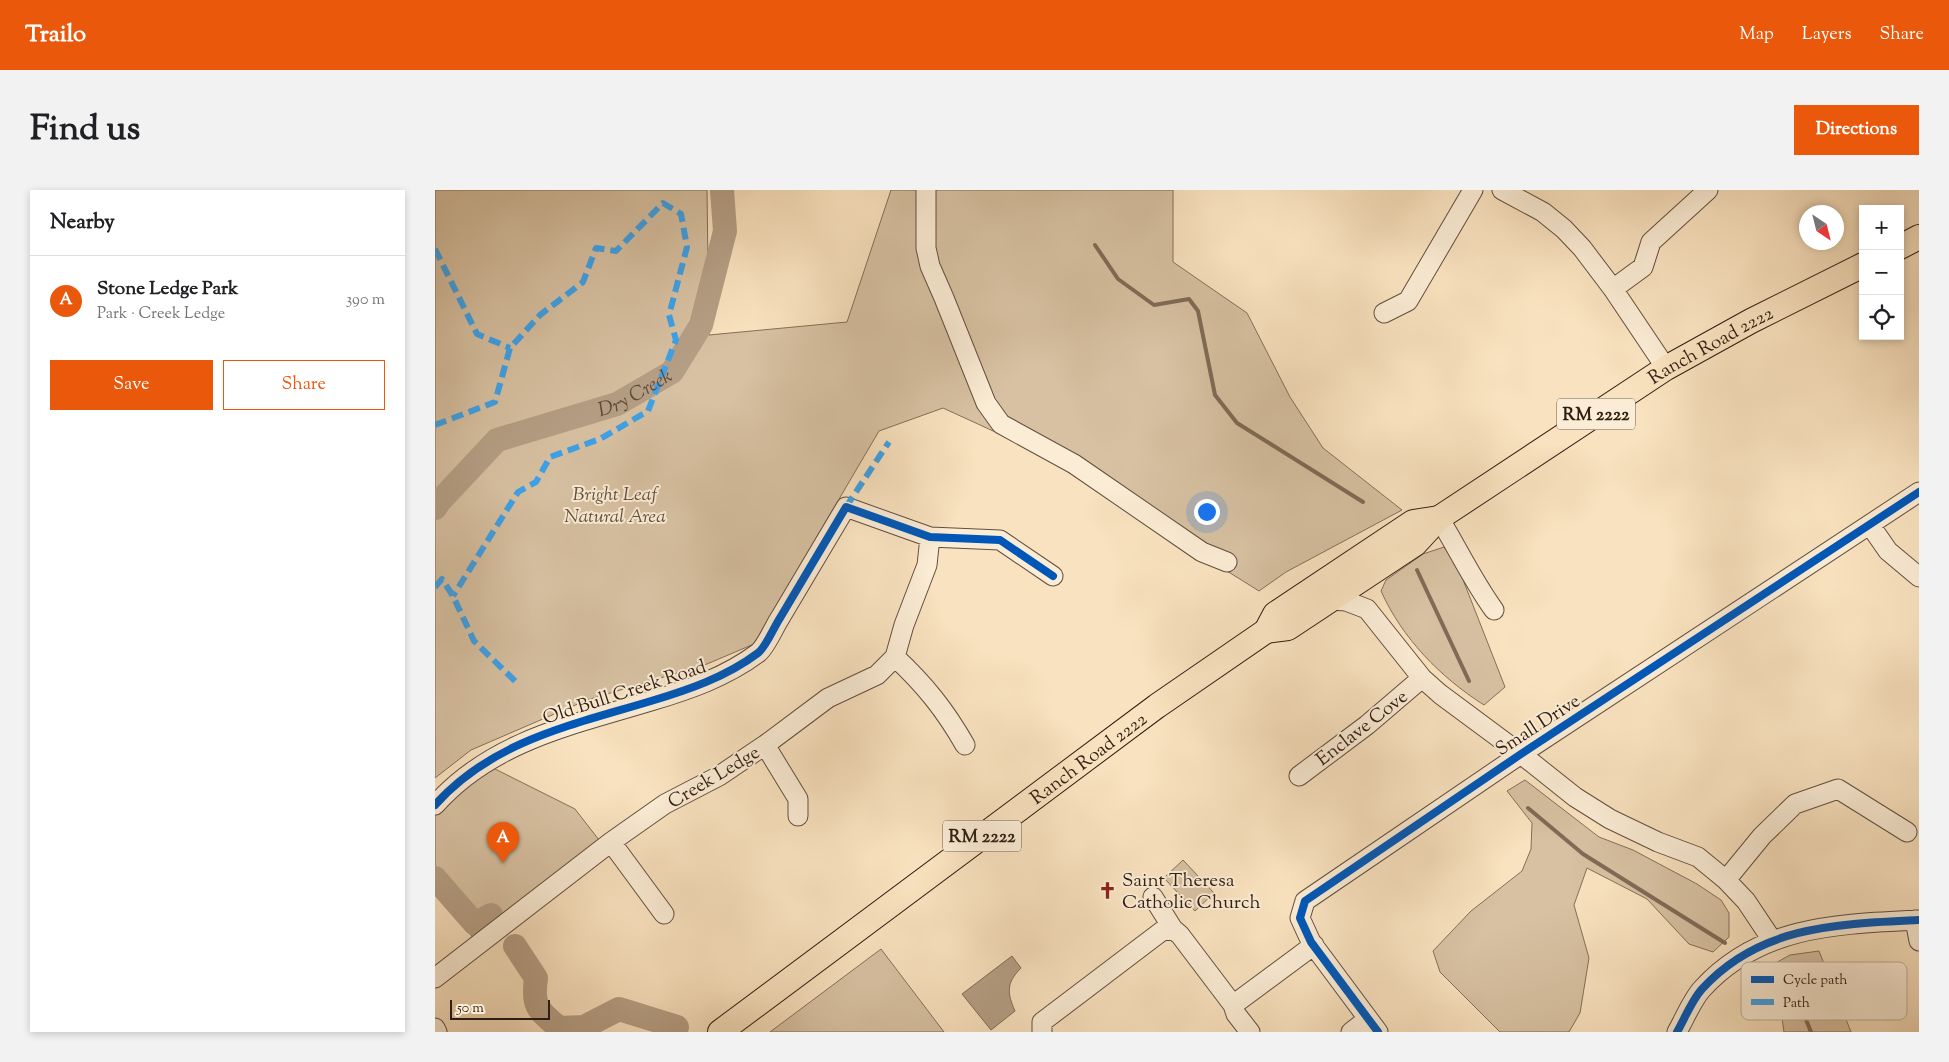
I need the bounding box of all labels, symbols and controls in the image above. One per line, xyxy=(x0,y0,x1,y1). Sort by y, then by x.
text: Trailo xyxy=(25,18,86,52)
text: Map xyxy=(1739,22,1774,48)
text: Layers xyxy=(1802,22,1852,48)
text: Share xyxy=(1880,22,1924,48)
text: Find us xyxy=(30,105,140,156)
button: Directions xyxy=(1794,105,1919,155)
north arrow xyxy=(1799,205,1844,250)
map controls xyxy=(1859,205,1904,340)
button: + xyxy=(1859,205,1904,250)
text: Nearby xyxy=(50,208,115,238)
button: − xyxy=(1859,250,1904,295)
text: Stone Ledge Park xyxy=(97,276,238,303)
text: A xyxy=(60,289,73,312)
text: 390 m xyxy=(346,289,385,312)
button: locate xyxy=(1859,295,1904,340)
street label: Ranch Road 2222 xyxy=(1643,301,1779,392)
text: Park · Creek Ledge xyxy=(97,303,225,326)
button: Save xyxy=(50,360,213,410)
button: Share xyxy=(223,360,385,410)
water label: Dry Creek xyxy=(594,363,678,426)
road number: RM 2222 xyxy=(1557,398,1635,430)
park label: Bright Leaf Natural Area xyxy=(564,482,666,531)
your location xyxy=(1194,499,1220,525)
street label: Old Bull Creek Road xyxy=(539,654,710,733)
street label: Enclave Cove xyxy=(1311,684,1414,773)
street label: Small Drive xyxy=(1491,689,1586,764)
street label: Ranch Road 2222 xyxy=(1025,707,1154,812)
street label: Creek Ledge xyxy=(663,740,766,816)
road number: RM 2222 xyxy=(943,820,1021,851)
pin: A xyxy=(487,822,519,863)
place label: Saint Theresa Catholic Church xyxy=(1122,868,1261,917)
church icon: Saint Theresa Catholic Church xyxy=(1098,880,1118,900)
legend xyxy=(1741,962,1907,1020)
text: Cycle path xyxy=(1783,971,1847,991)
text: Path xyxy=(1783,994,1810,1014)
scale bar xyxy=(450,997,550,1020)
text: 50 m xyxy=(457,999,484,1019)

